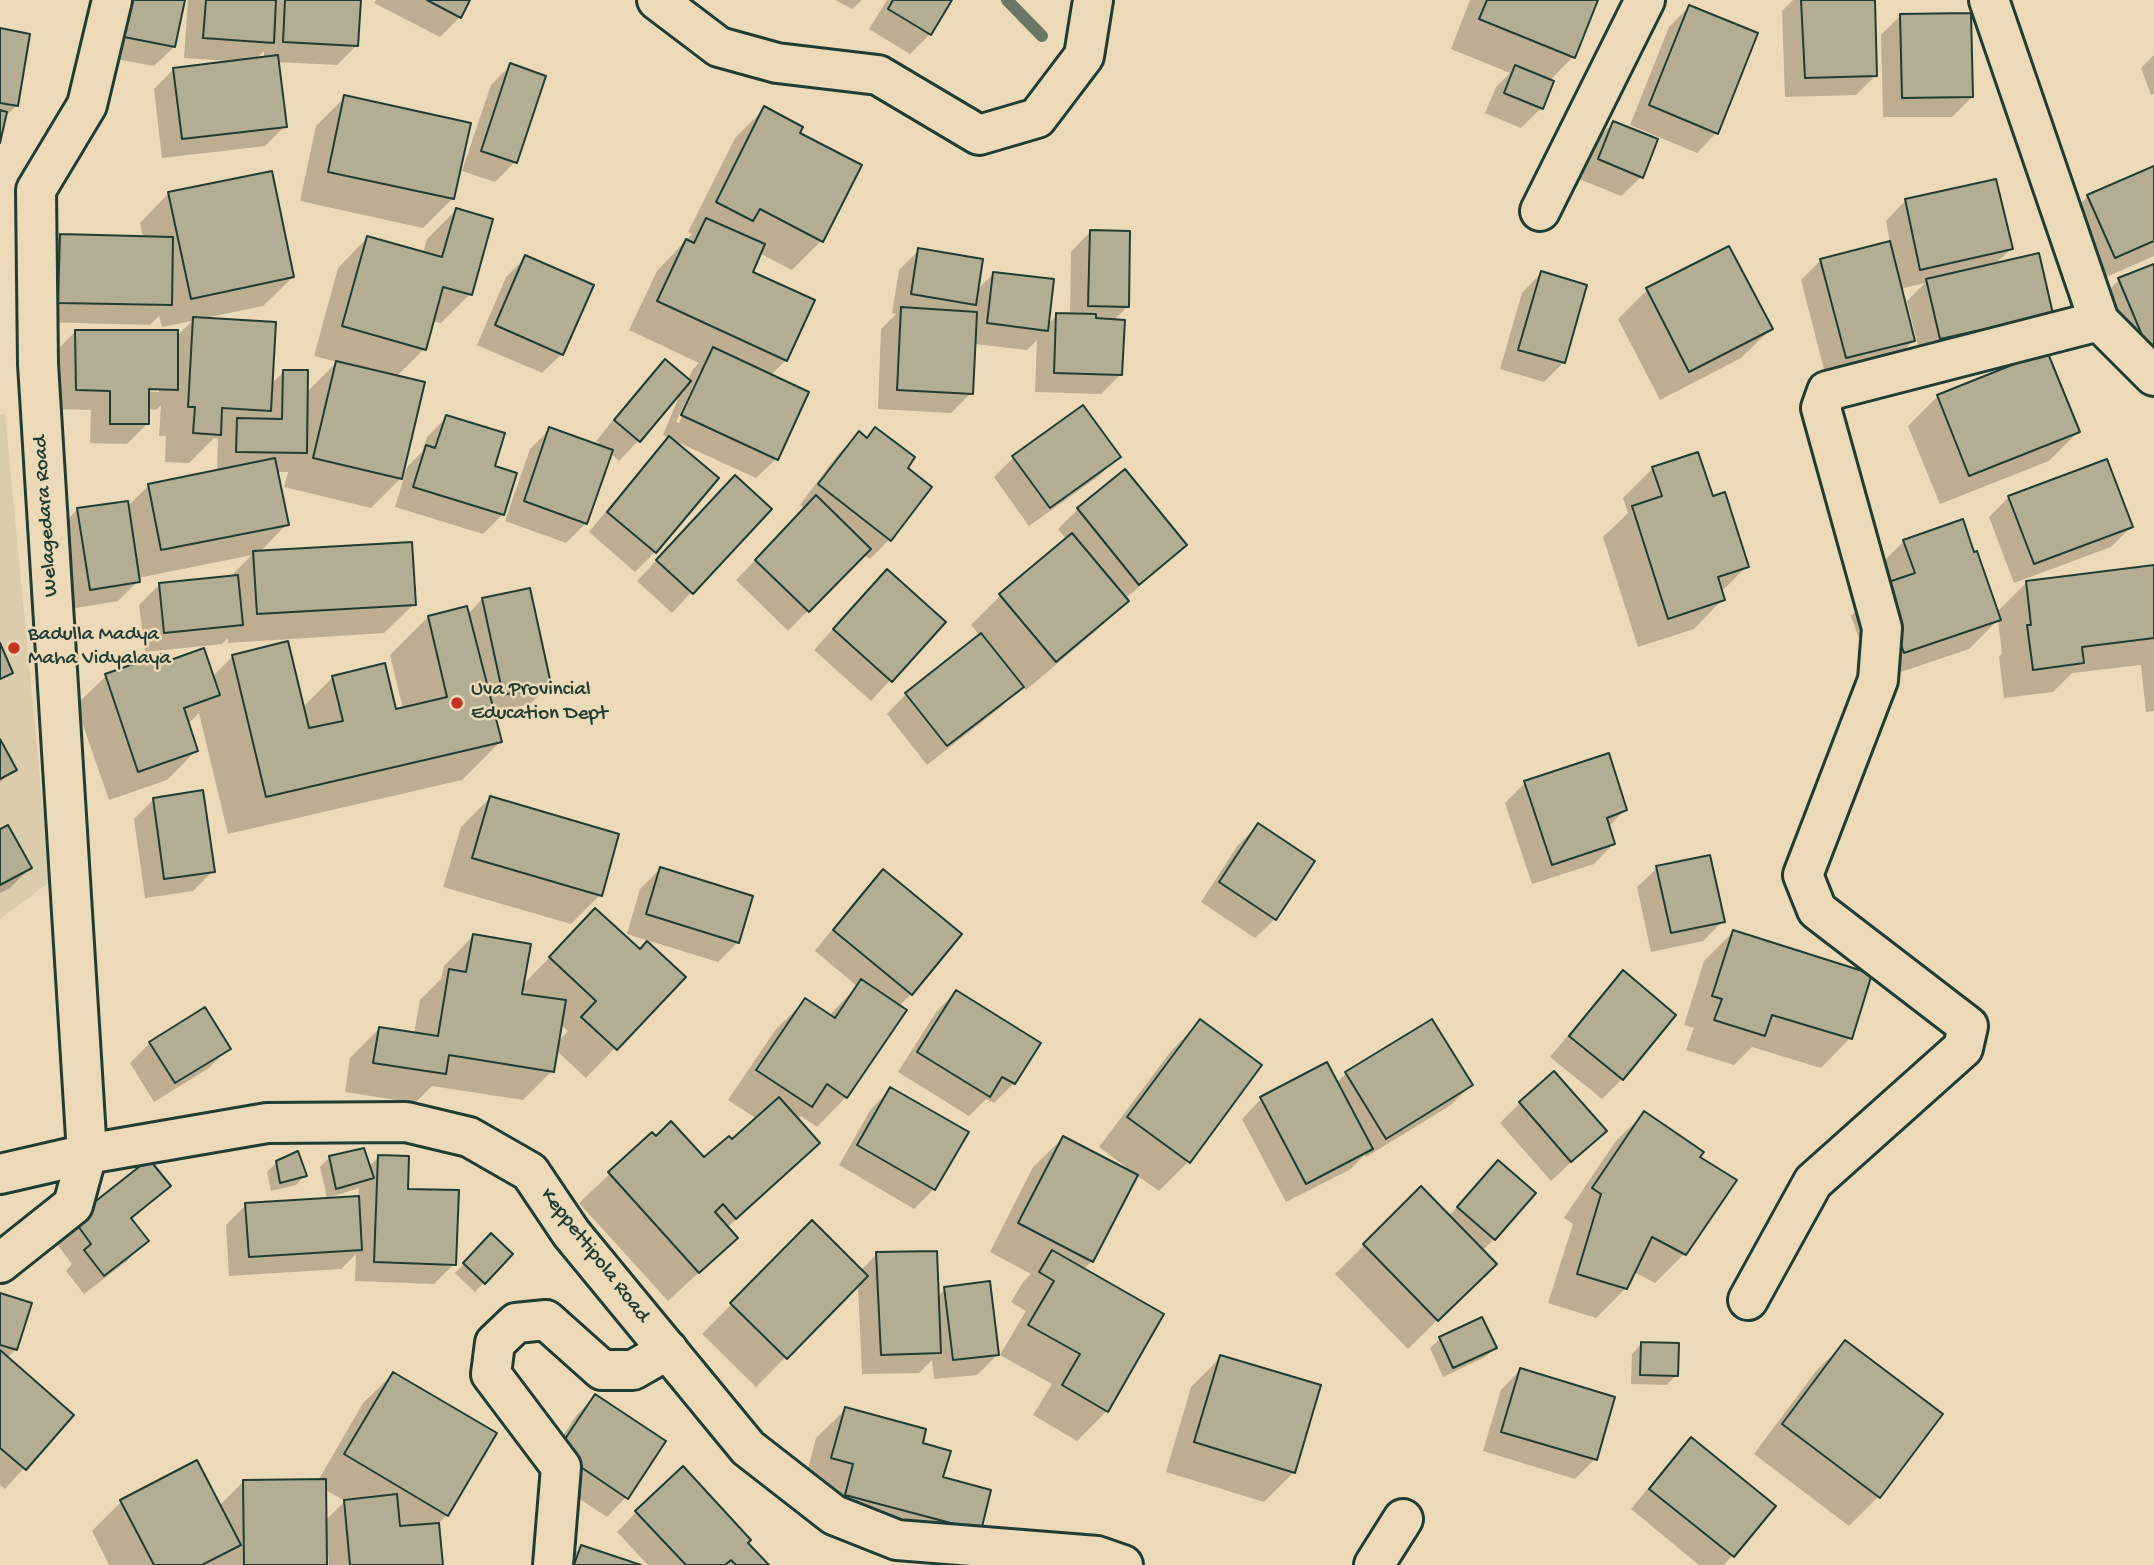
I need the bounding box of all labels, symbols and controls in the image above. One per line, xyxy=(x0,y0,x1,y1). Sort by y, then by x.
street label: Welagedara Road xyxy=(29,434,65,598)
place label: Badulla Madya Maha Vidyalaya xyxy=(28,623,171,673)
marker: Badulla Madya Maha Vidyalaya xyxy=(6,640,22,656)
place label: Uva Provincial Education Dept xyxy=(471,678,607,728)
marker: Uva Provincial Education Dept xyxy=(449,695,465,711)
street label: Keppettipola Road xyxy=(534,1184,654,1328)

